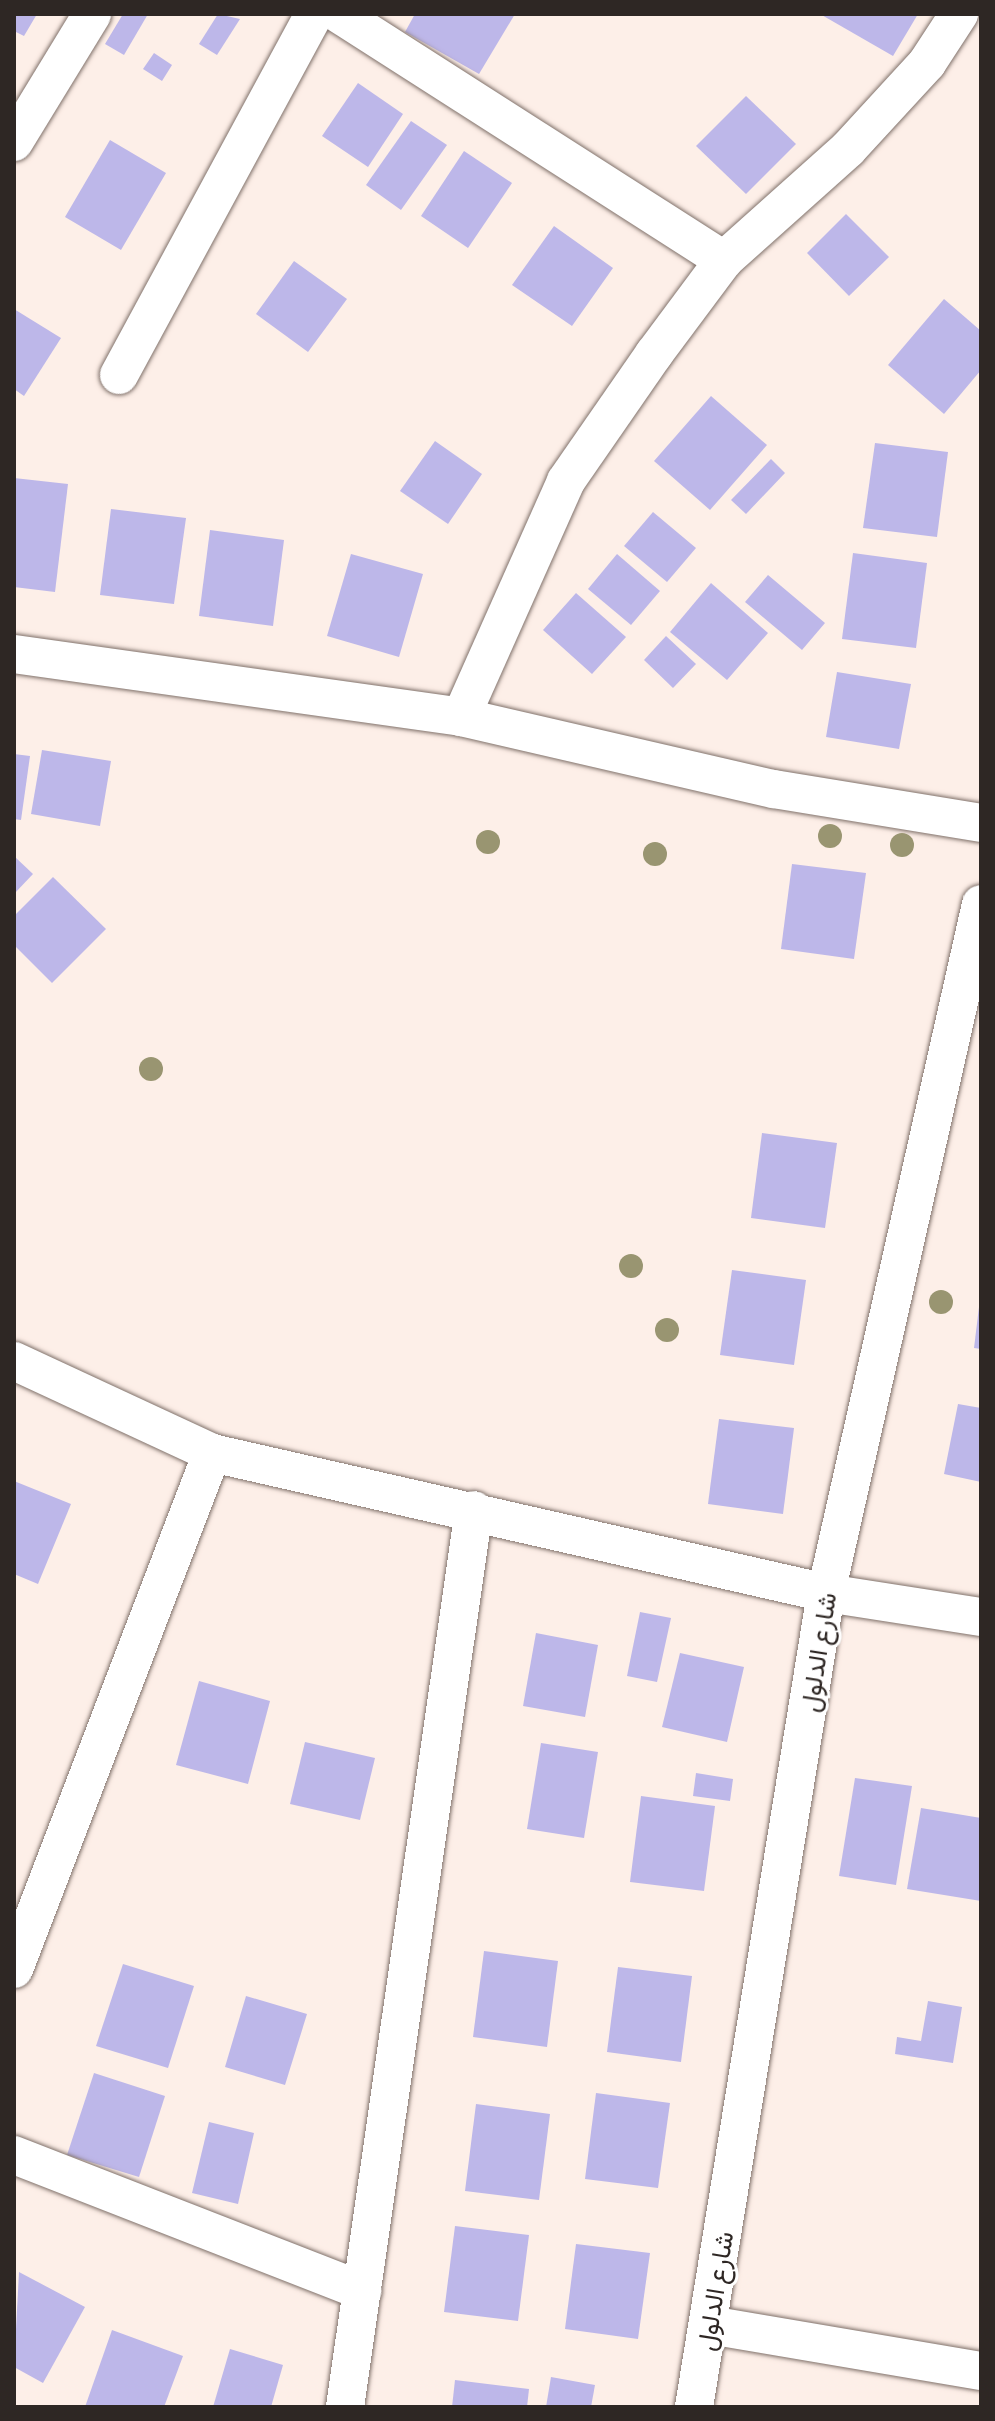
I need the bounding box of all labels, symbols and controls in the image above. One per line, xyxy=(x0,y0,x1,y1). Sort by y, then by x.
street label: شارع الدلول xyxy=(792,1590,842,1714)
street label: شارع الدلول xyxy=(689,2229,739,2353)

